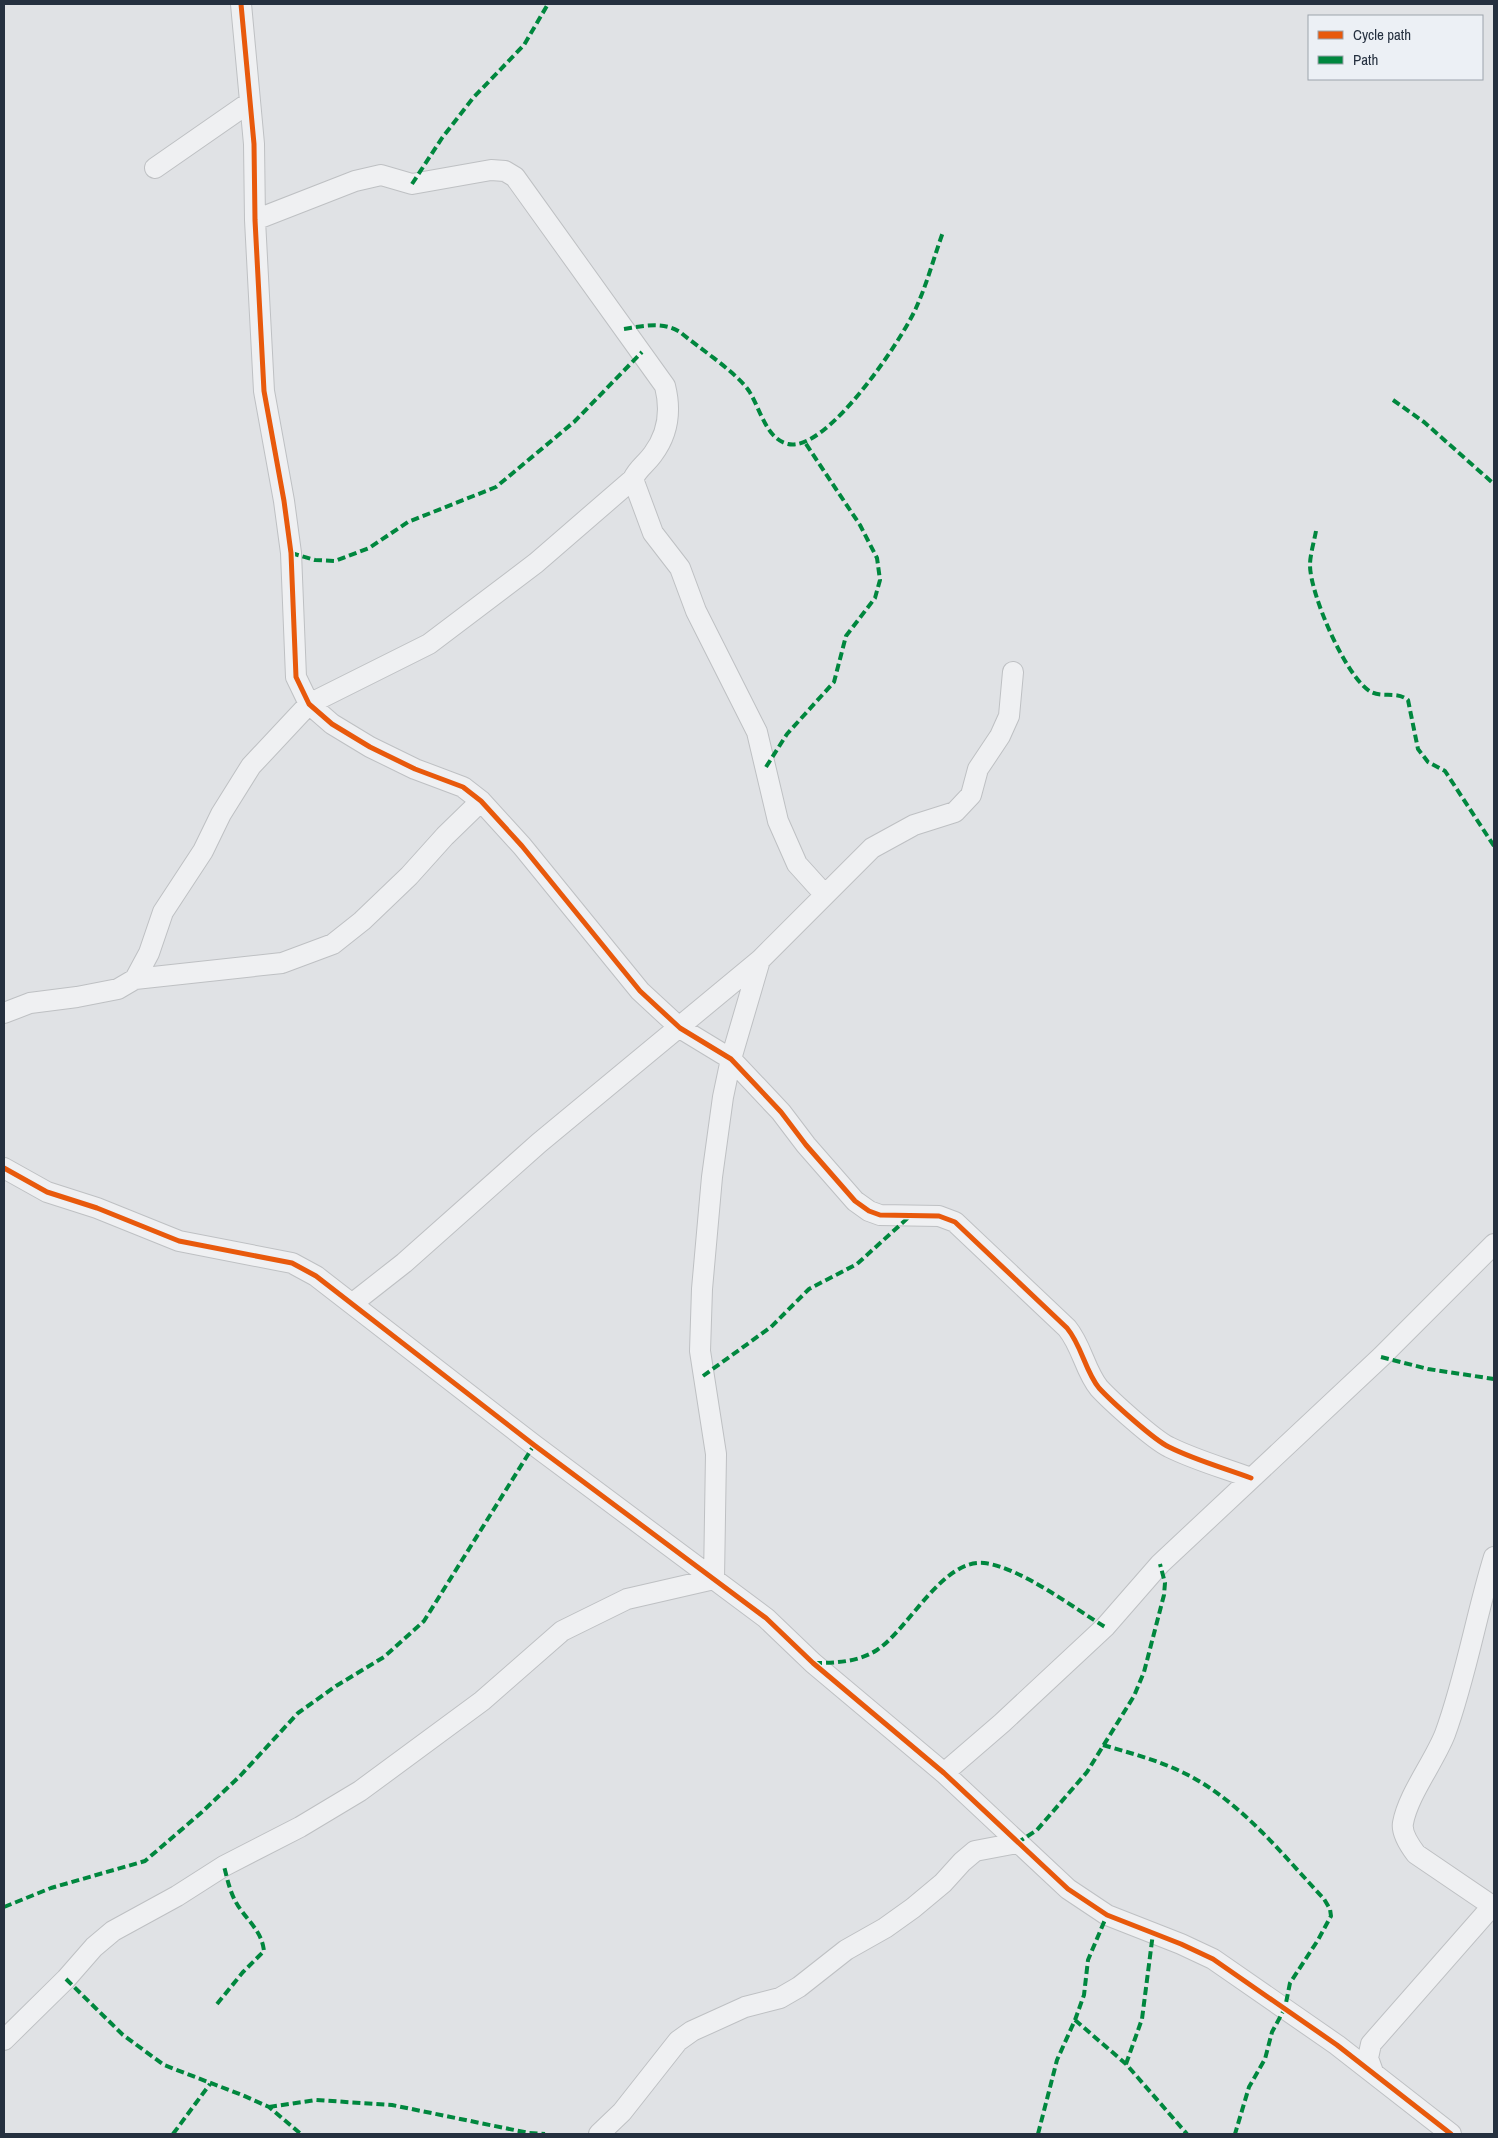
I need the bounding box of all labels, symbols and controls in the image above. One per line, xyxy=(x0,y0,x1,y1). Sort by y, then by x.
legend xyxy=(1308,15,1483,80)
text: Cycle path xyxy=(1353,24,1411,45)
text: Path xyxy=(1353,49,1378,70)

